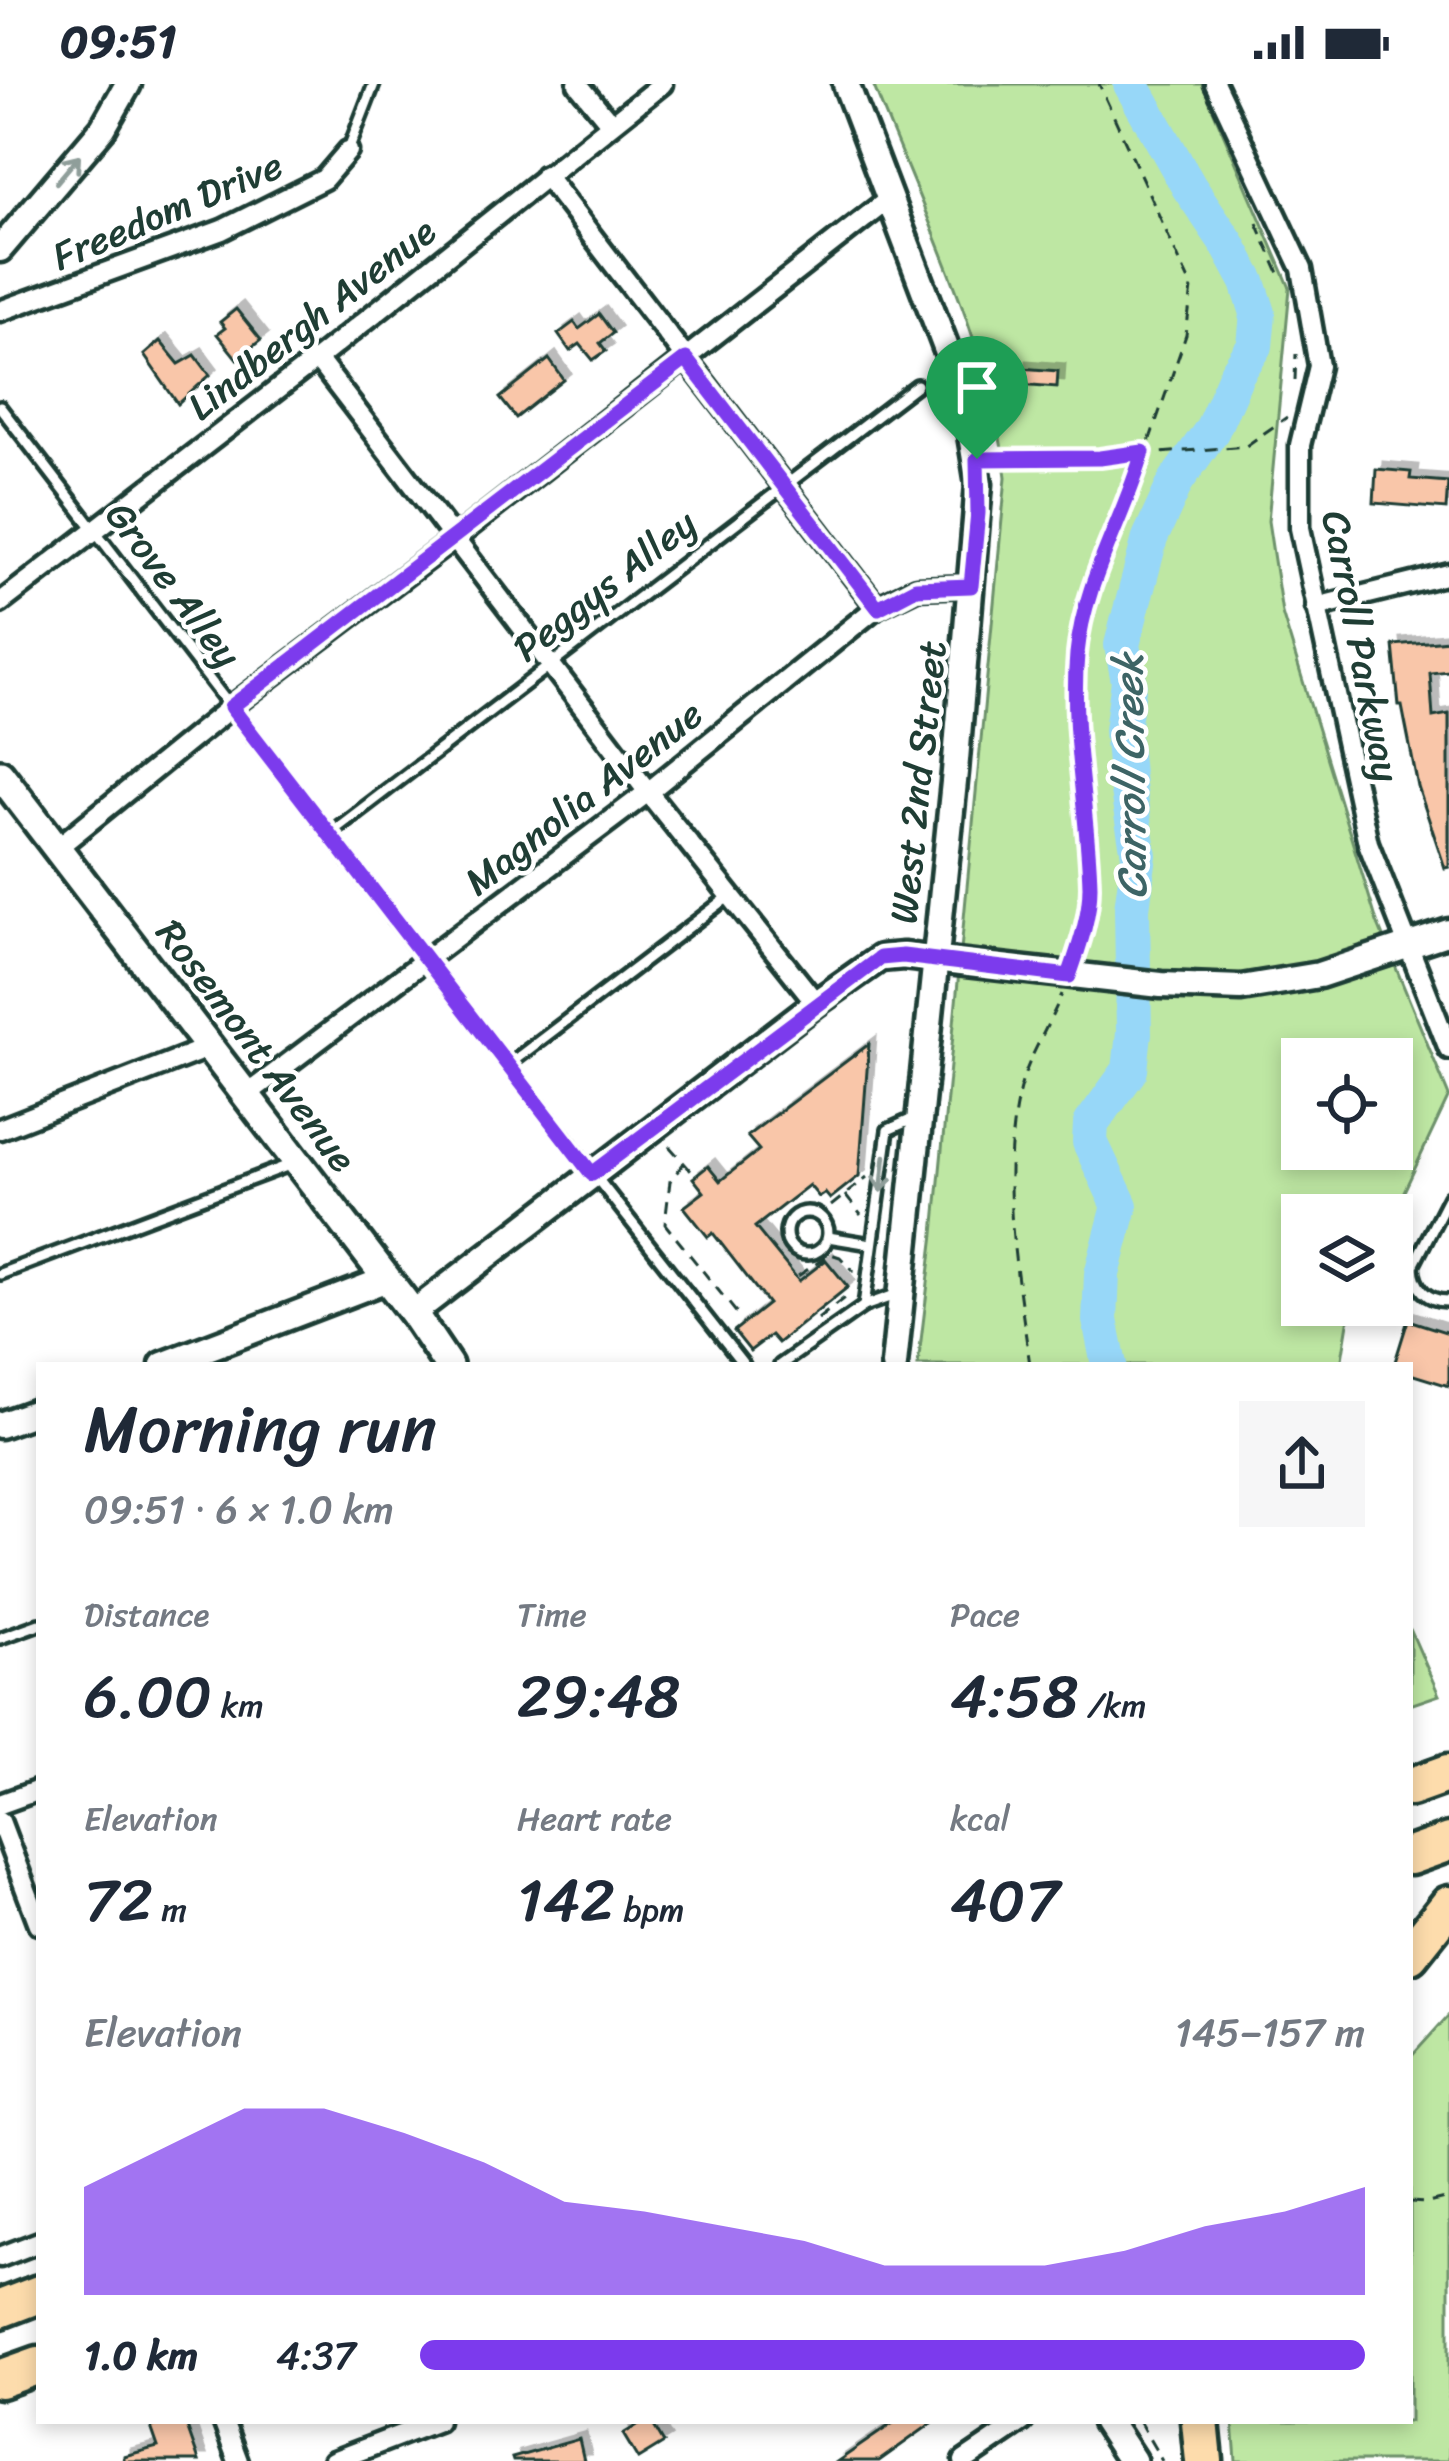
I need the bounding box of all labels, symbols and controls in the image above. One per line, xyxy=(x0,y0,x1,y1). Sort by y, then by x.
text: 09:51 xyxy=(60,2,176,82)
street label: Freedom Drive xyxy=(41,131,294,290)
one-way arrow xyxy=(53,154,81,185)
street label: Lindbergh Avenue xyxy=(171,198,452,439)
pin xyxy=(926,336,1028,459)
icon: arrive xyxy=(944,354,1010,420)
street label: Grove Alley xyxy=(87,486,260,684)
street label: Peggys Alley xyxy=(497,490,713,680)
street label: Carroll Parkway xyxy=(1301,505,1422,788)
street label: West 2nd Street xyxy=(868,637,967,927)
water label: Carroll Creek xyxy=(1091,650,1169,899)
street label: Magnolia Avenue xyxy=(448,681,719,914)
street label: Rosemont Avenue xyxy=(138,903,376,1188)
map controls xyxy=(1281,1038,1413,1326)
button: locate xyxy=(1281,1038,1413,1170)
one-way arrow xyxy=(871,1154,894,1193)
button: layers xyxy=(1281,1194,1413,1326)
text: Morning run xyxy=(84,1371,437,1488)
button: share xyxy=(1239,1401,1365,1527)
text: 09:51 · 6 × 1.0 km xyxy=(84,1475,394,1544)
text: Distance xyxy=(84,1586,209,1644)
text: Time xyxy=(517,1586,587,1644)
text: Pace xyxy=(950,1586,1020,1644)
text: 6.00 xyxy=(84,1644,212,1750)
text: 29:48 xyxy=(517,1644,680,1750)
text: 4:58 xyxy=(950,1644,1078,1750)
text: km xyxy=(212,1677,264,1735)
text: /km xyxy=(1078,1677,1146,1735)
text: Elevation xyxy=(84,1790,218,1848)
text: Heart rate xyxy=(517,1790,672,1848)
text: kcal xyxy=(950,1790,1010,1848)
text: 72 xyxy=(84,1848,153,1954)
text: 142 xyxy=(517,1848,615,1954)
text: 407 xyxy=(950,1848,1060,1954)
text: m xyxy=(153,1881,187,1939)
text: bpm xyxy=(615,1881,684,1939)
text: Elevation xyxy=(84,1998,242,2067)
text: 145–157 m xyxy=(1175,1998,1365,2067)
text: 1.0 km xyxy=(84,2321,198,2390)
text: 4:37 xyxy=(276,2321,356,2390)

